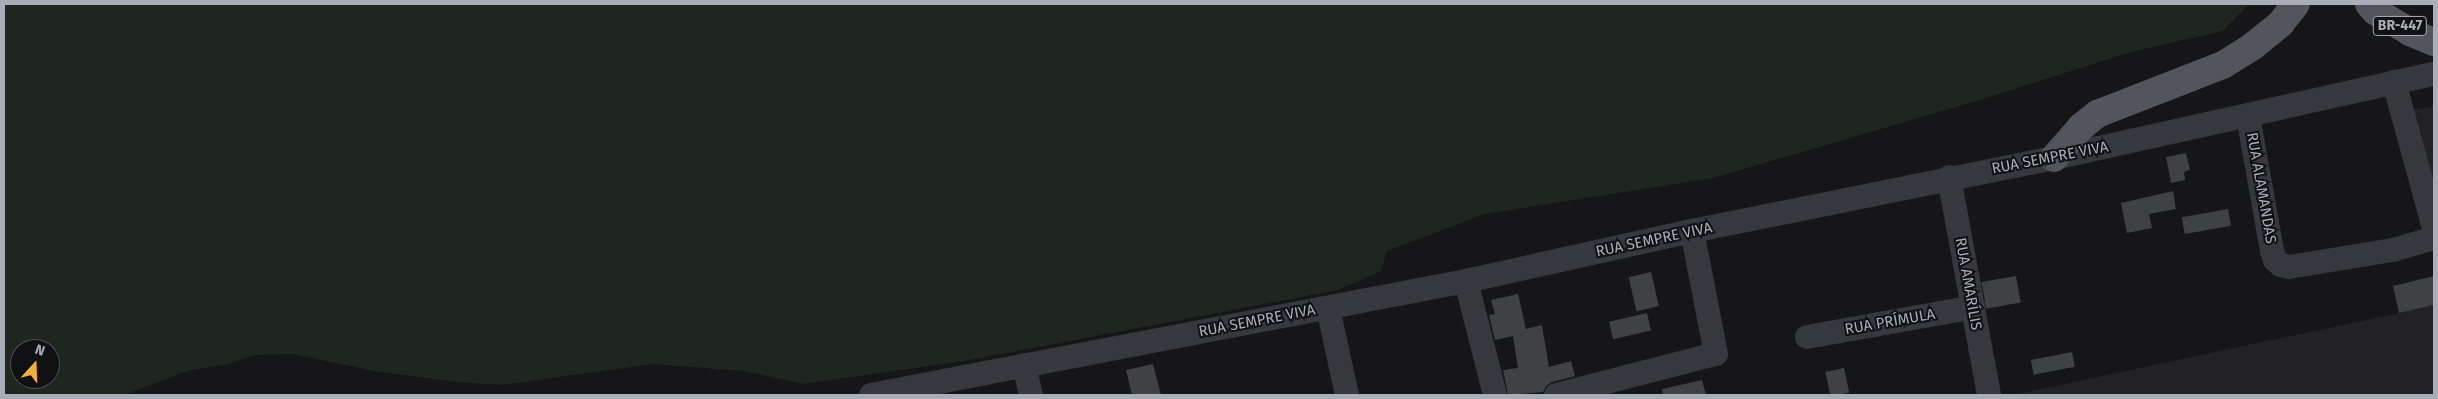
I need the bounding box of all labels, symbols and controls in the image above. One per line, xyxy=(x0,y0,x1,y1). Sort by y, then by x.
road number: BR-447 xyxy=(2372,15,2428,38)
street label: RUA ALAMANDAS xyxy=(2242,131,2280,245)
street label: RUA SEMPRE VIVA xyxy=(1990,138,2110,178)
street label: RUA SEMPRE VIVA xyxy=(1594,219,1714,261)
street label: RUA AMARÍLIS xyxy=(1951,236,1985,332)
street label: RUA SEMPRE VIVA xyxy=(1197,301,1317,341)
street label: RUA PRÍMULA xyxy=(1844,305,1936,339)
north arrow xyxy=(10,339,60,389)
text: N xyxy=(33,341,47,360)

